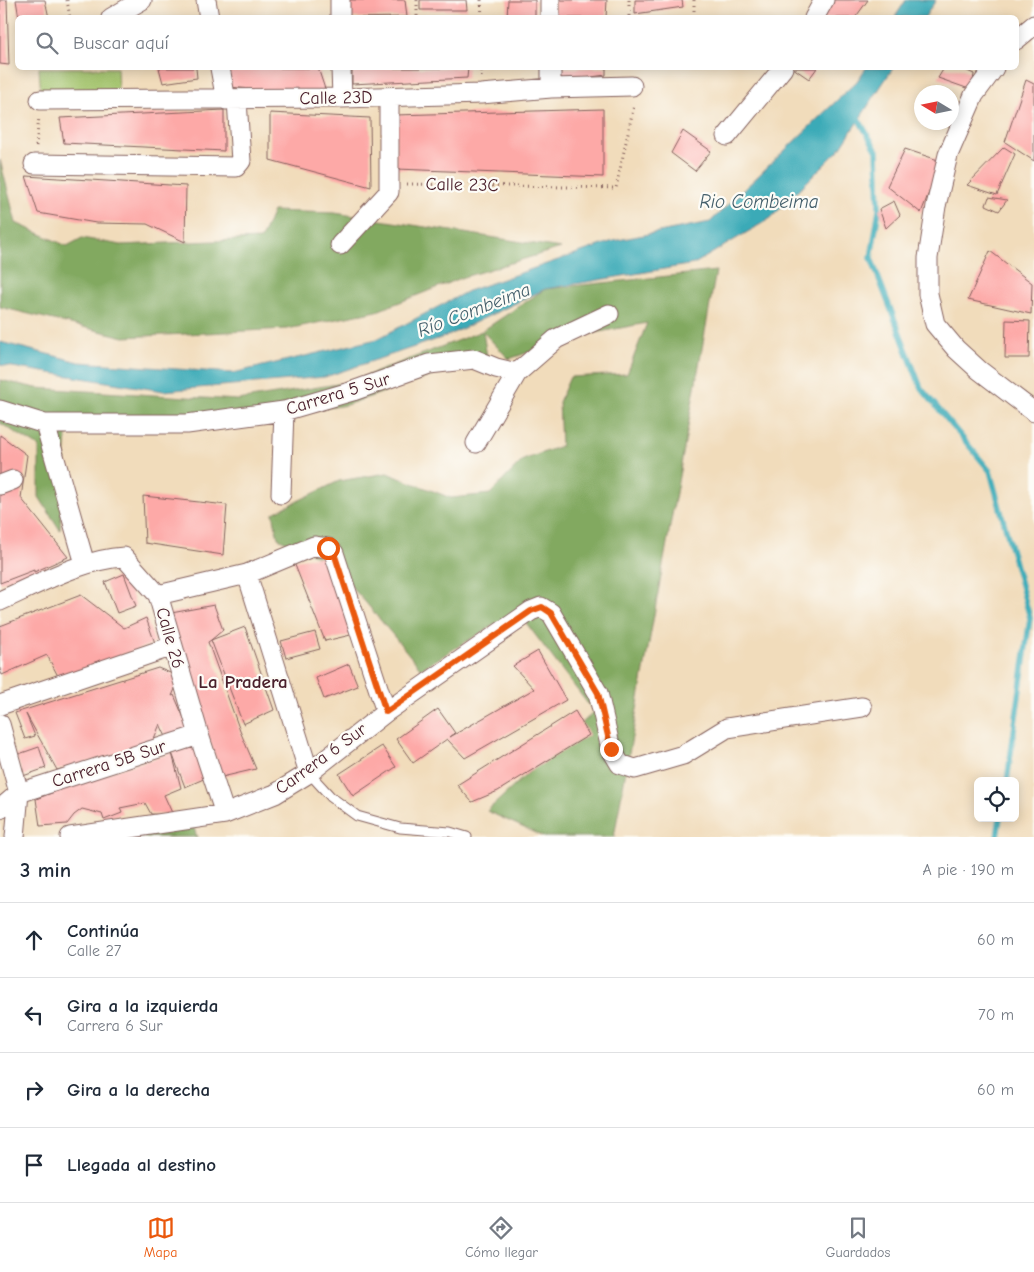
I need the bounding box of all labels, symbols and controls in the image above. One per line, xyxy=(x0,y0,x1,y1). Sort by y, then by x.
search box xyxy=(15,15,1019,70)
icon: search xyxy=(33,29,61,57)
text: Buscar aquí xyxy=(73,32,169,54)
north arrow xyxy=(914,85,959,130)
street label: Calle 23D xyxy=(299,87,373,109)
street label: Calle 23C xyxy=(425,174,499,196)
water label: Rio Combeima xyxy=(699,191,819,213)
water label: Río Combeima xyxy=(414,278,534,342)
street label: Carrera 5 Sur xyxy=(284,368,393,420)
route start xyxy=(317,537,340,560)
street label: Calle 26 xyxy=(151,605,189,671)
district label: La Pradera xyxy=(198,671,288,693)
street label: Carrera 6 Sur xyxy=(271,718,371,799)
street label: Carrera 5B Sur xyxy=(49,735,169,792)
route end xyxy=(600,738,623,761)
map controls xyxy=(974,777,1019,822)
button: locate xyxy=(974,777,1019,822)
text: 3 min xyxy=(20,858,71,882)
text: A pie · 190 m xyxy=(923,861,1014,879)
text: Continúa xyxy=(67,920,139,942)
icon: ahead xyxy=(20,926,48,954)
text: 60 m xyxy=(977,931,1014,949)
text: Calle 27 xyxy=(67,942,121,960)
text: Gira a la izquierda xyxy=(67,995,218,1017)
icon: left xyxy=(20,1001,48,1029)
text: 70 m xyxy=(978,1006,1014,1024)
text: Carrera 6 Sur xyxy=(67,1017,163,1035)
icon: right xyxy=(20,1076,48,1104)
text: Gira a la derecha xyxy=(67,1079,210,1101)
text: 60 m xyxy=(977,1081,1014,1099)
icon: arrive xyxy=(20,1151,48,1179)
text: Llegada al destino xyxy=(67,1154,216,1176)
tab: Mapa xyxy=(144,1214,177,1261)
tab: Cómo llegar xyxy=(465,1214,538,1261)
tab: Guardados xyxy=(825,1214,890,1261)

